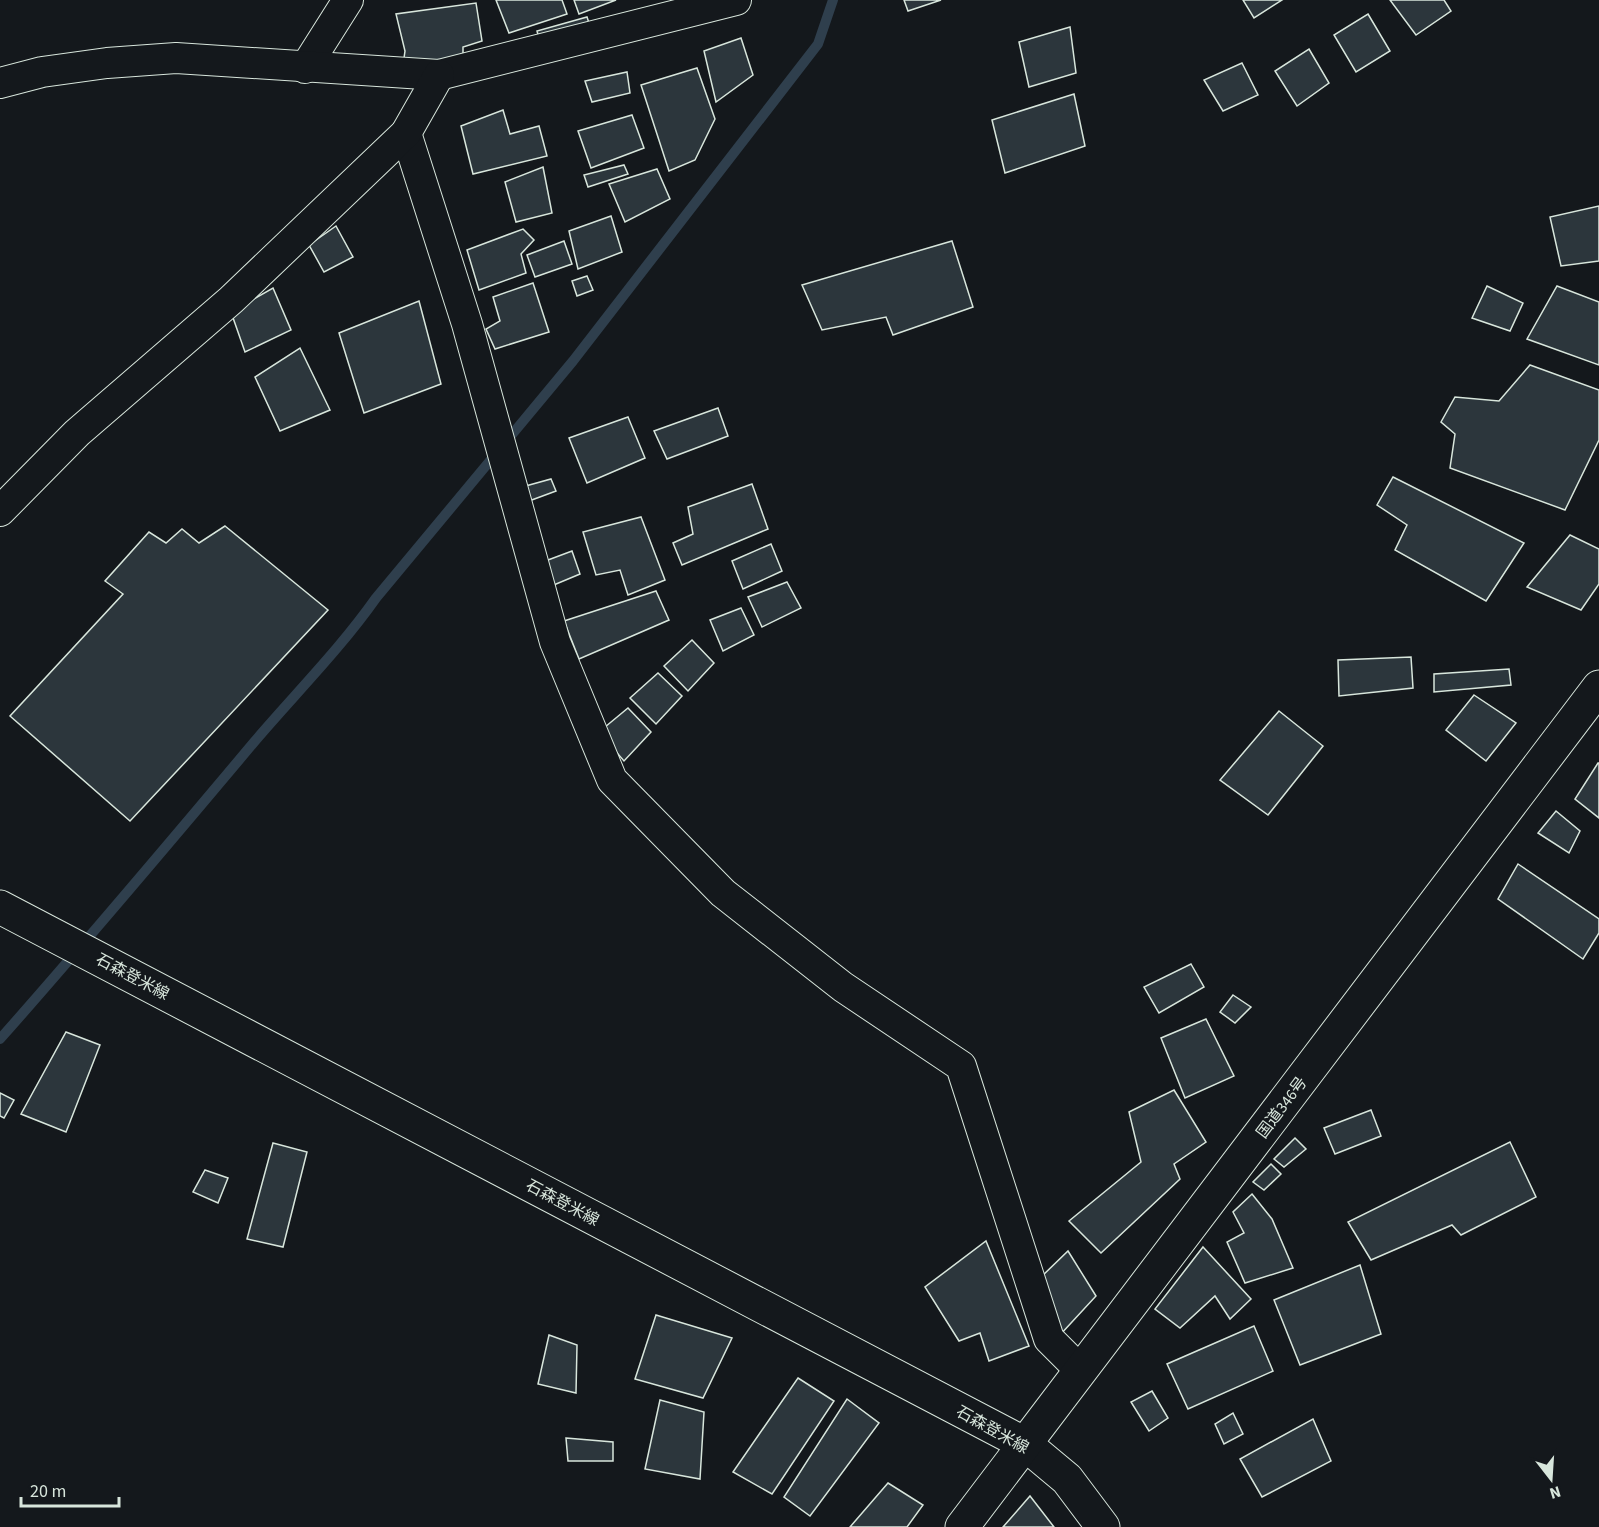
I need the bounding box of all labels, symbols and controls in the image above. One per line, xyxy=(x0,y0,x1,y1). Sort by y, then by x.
street label: 石森登米線 xyxy=(92,948,173,1005)
street label: 国道346号 xyxy=(1251,1072,1312,1143)
street label: 石森登米線 xyxy=(522,1174,603,1231)
street label: 石森登米線 xyxy=(952,1401,1033,1459)
north arrow xyxy=(1521,1449,1581,1509)
scale bar xyxy=(21,1470,118,1508)
text: 20 m xyxy=(30,1479,66,1504)
text: N xyxy=(1547,1480,1563,1504)

